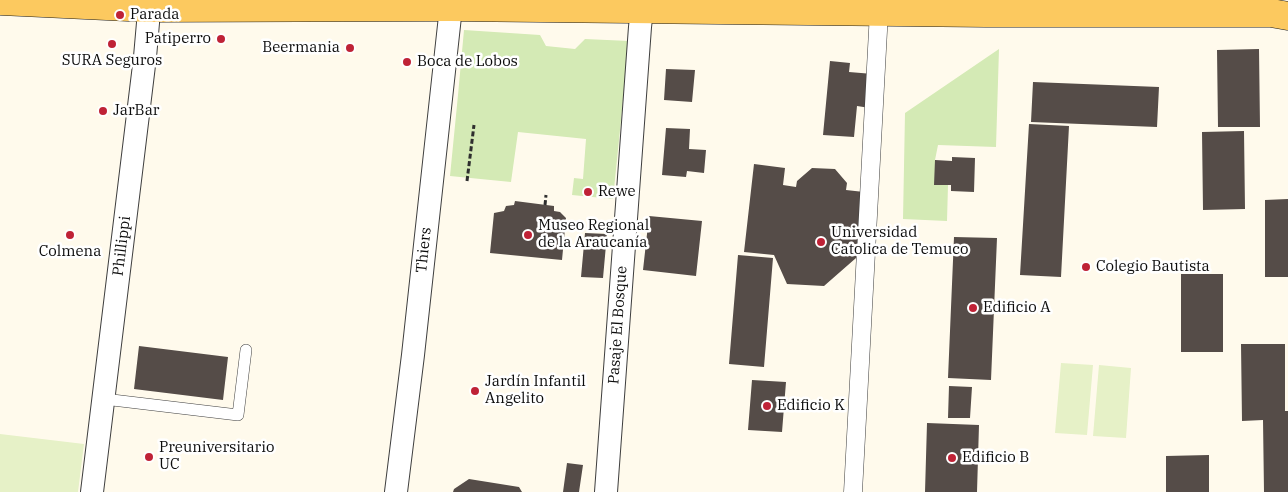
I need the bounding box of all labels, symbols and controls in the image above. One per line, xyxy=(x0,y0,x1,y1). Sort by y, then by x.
place label: Parada xyxy=(130,6,179,24)
marker: Parada xyxy=(114,9,126,21)
place label: Patiperro xyxy=(145,30,211,48)
marker: Patiperro xyxy=(215,33,227,45)
marker: SURA Seguros xyxy=(106,38,118,50)
place label: Beermania xyxy=(262,39,340,57)
marker: Beermania xyxy=(344,42,356,54)
place label: SURA Seguros xyxy=(62,52,162,70)
place label: Boca de Lobos xyxy=(417,53,518,71)
marker: Boca de Lobos xyxy=(401,56,413,68)
place label: JarBar xyxy=(113,102,159,120)
marker: JarBar xyxy=(97,105,109,117)
place label: Rewe xyxy=(598,183,635,201)
marker: Rewe xyxy=(582,186,594,198)
street label: Phillippi xyxy=(109,215,135,277)
place label: Museo Regional de la Araucanía xyxy=(538,217,649,252)
place label: Universidad Catolica de Temuco xyxy=(831,224,968,259)
street label: Thiers xyxy=(413,226,435,274)
marker: Colmena xyxy=(64,229,76,241)
marker: Museo Regional de la Araucanía xyxy=(522,229,534,241)
marker: Universidad Catolica de Temuco xyxy=(815,236,827,248)
place label: Colmena xyxy=(39,243,101,261)
place label: Colegio Bautista xyxy=(1096,258,1210,276)
marker: Colegio Bautista xyxy=(1080,261,1092,273)
street label: Pasaje El Bosque xyxy=(605,265,631,385)
place label: Edificio A xyxy=(983,299,1050,317)
marker: Edificio A xyxy=(967,302,979,314)
place label: Jardín Infantil Angelito xyxy=(485,373,586,408)
marker: Jardín Infantil Angelito xyxy=(469,385,481,397)
place label: Edificio K xyxy=(777,397,845,415)
marker: Edificio K xyxy=(761,400,773,412)
place label: Preuniversitario UC xyxy=(159,439,274,474)
place label: Edificio B xyxy=(962,449,1029,467)
marker: Preuniversitario UC xyxy=(143,451,155,463)
marker: Edificio B xyxy=(946,452,958,464)

